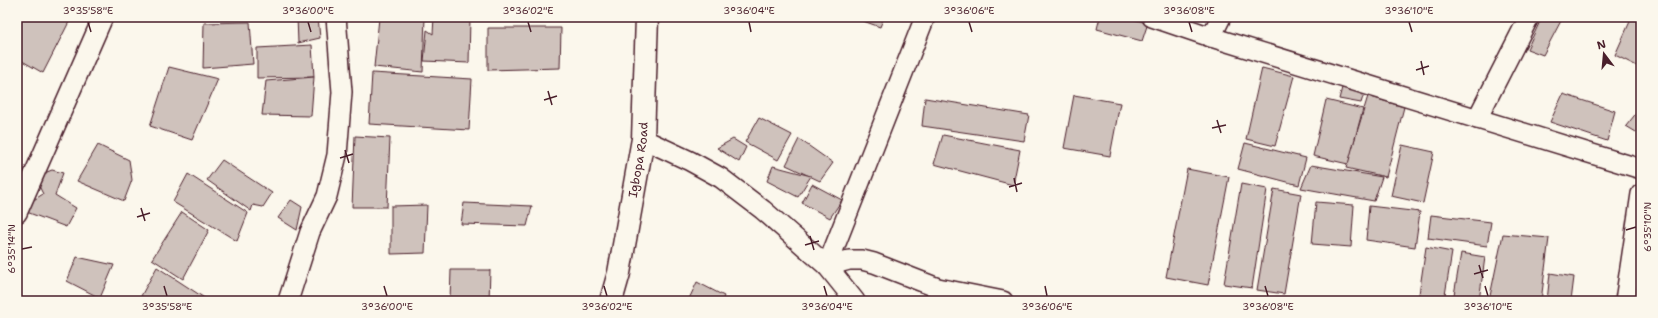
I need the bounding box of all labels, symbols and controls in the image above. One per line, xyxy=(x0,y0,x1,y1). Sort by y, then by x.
text: 3°35'58"E xyxy=(63,4,113,17)
text: 3°36'00"E xyxy=(282,4,334,17)
text: 3°36'02"E xyxy=(502,4,554,17)
text: 3°36'04"E xyxy=(723,4,775,17)
text: 3°36'06"E xyxy=(944,4,994,17)
text: 3°36'08"E xyxy=(1163,4,1215,17)
text: 3°36'10"E xyxy=(1384,4,1434,17)
north arrow xyxy=(1584,34,1624,74)
text: N xyxy=(1595,36,1608,53)
street label: Igbopa Road xyxy=(625,121,652,199)
text: 6°35'10"N xyxy=(1641,202,1654,252)
text: 6°35'14"N xyxy=(5,224,18,274)
text: 3°35'58"E xyxy=(142,300,192,313)
text: 3°36'00"E xyxy=(361,300,413,313)
text: 3°36'02"E xyxy=(581,300,633,313)
text: 3°36'04"E xyxy=(801,300,853,313)
text: 3°36'06"E xyxy=(1022,300,1072,313)
text: 3°36'08"E xyxy=(1242,300,1294,313)
text: 3°36'10"E xyxy=(1463,300,1513,313)

